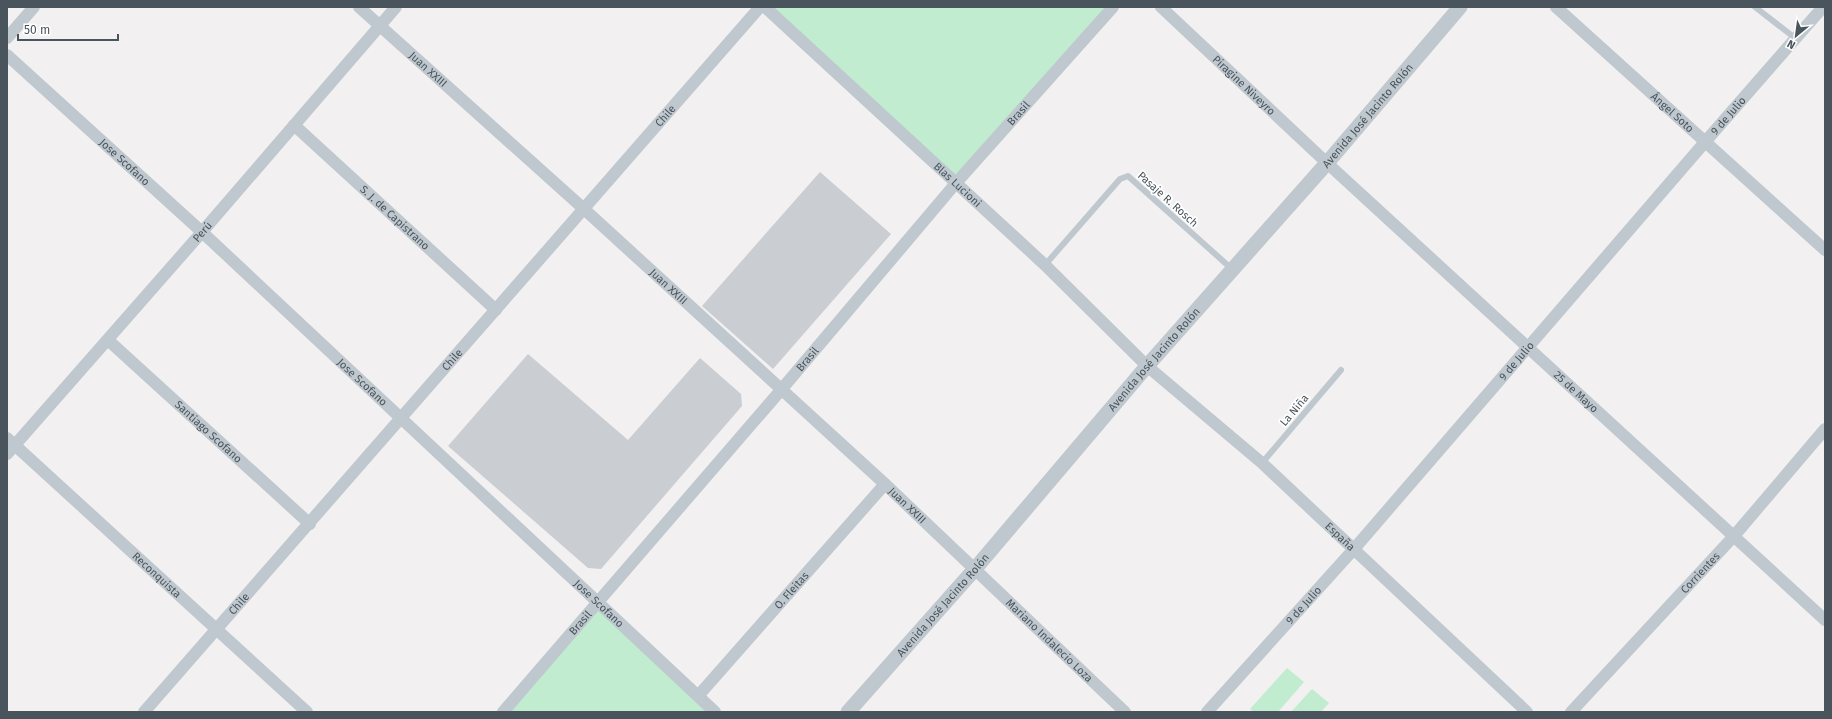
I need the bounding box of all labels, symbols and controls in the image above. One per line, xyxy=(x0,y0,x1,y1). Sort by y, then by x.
scale bar xyxy=(18,16,118,42)
north arrow xyxy=(1776,16,1816,56)
text: 50 m xyxy=(24,23,50,37)
text: N xyxy=(1785,37,1798,52)
street label: Juan XXIII xyxy=(406,49,450,90)
street label: Piragine Niveyro xyxy=(1210,53,1278,118)
street label: Avenida José Jacinto Rolón xyxy=(1320,61,1416,171)
street label: Ángel Soto xyxy=(1648,89,1696,135)
street label: 9 de Julio xyxy=(1708,94,1749,138)
street label: Brasil xyxy=(1004,99,1033,128)
street label: Chile xyxy=(652,102,679,130)
street label: Jose Scofano xyxy=(96,136,152,188)
street label: Blas Lucioni xyxy=(931,160,984,210)
street label: Pasaje R. Rosch xyxy=(1135,169,1200,230)
street label: S. J. de Capistrano xyxy=(357,183,432,253)
street label: Perú xyxy=(190,219,215,245)
street label: Juan XXIII xyxy=(647,266,690,307)
street label: Avenida José Jacinto Rolón xyxy=(1106,305,1203,414)
street label: 9 de Julio xyxy=(1496,339,1537,383)
street label: Brasil xyxy=(794,344,822,374)
street label: Chile xyxy=(439,346,465,374)
street label: Jose Scofano xyxy=(334,356,390,409)
street label: 25 de Mayo xyxy=(1551,368,1601,416)
street label: La Niña xyxy=(1277,392,1311,429)
street label: Santiago Scofano xyxy=(172,398,244,466)
street label: Juan XXIII xyxy=(886,485,929,526)
street label: España xyxy=(1322,520,1357,554)
street label: Reconquista xyxy=(129,550,184,601)
street label: Corrientes xyxy=(1678,550,1723,596)
street label: Avenida José Jacinto Rolón xyxy=(894,551,992,659)
street label: O. Fleitas xyxy=(772,569,812,612)
street label: Jose Scofano xyxy=(571,577,626,630)
street label: 9 de Julio xyxy=(1283,584,1324,627)
street label: Chile xyxy=(226,590,252,618)
street label: Mariano Indalecio Loza xyxy=(1003,596,1095,685)
street label: Brasil xyxy=(566,608,595,638)

